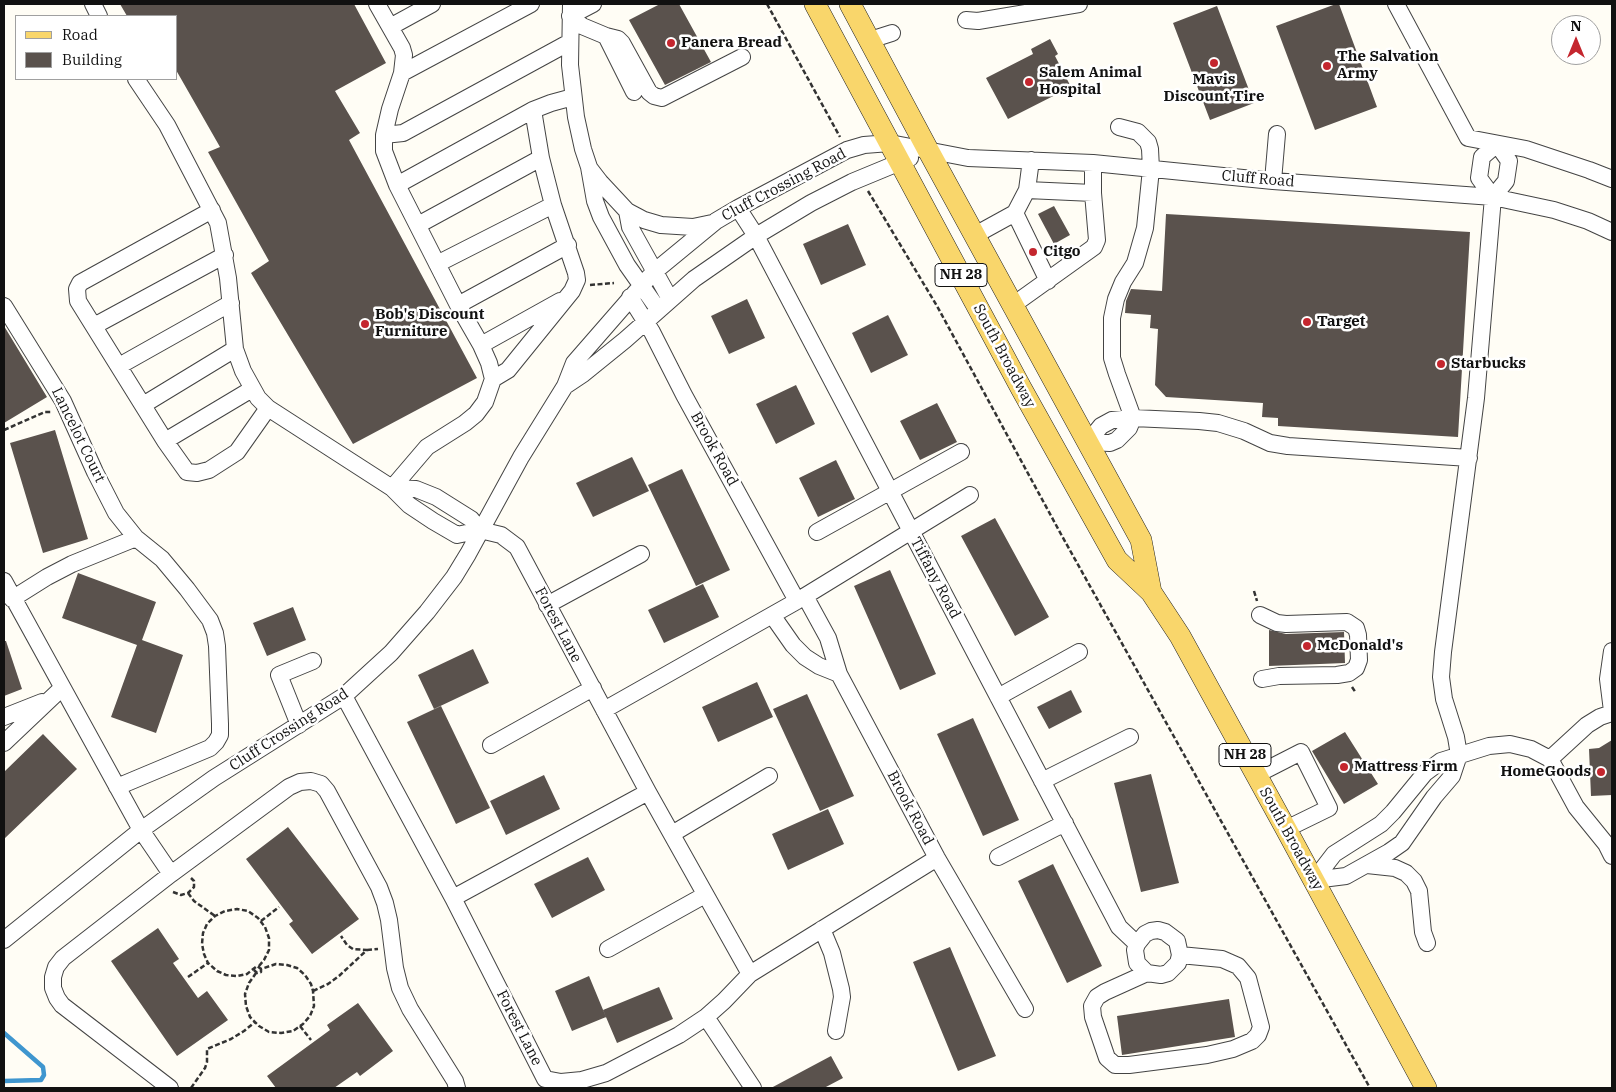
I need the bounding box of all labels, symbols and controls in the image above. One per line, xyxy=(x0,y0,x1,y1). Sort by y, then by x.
legend xyxy=(15,15,178,80)
north arrow xyxy=(1551,15,1601,65)
text: N xyxy=(1570,17,1582,35)
text: Road xyxy=(62,25,98,44)
place label: Panera Bread xyxy=(681,34,782,52)
marker: Panera Bread xyxy=(665,37,677,49)
place label: The Salvation Army xyxy=(1337,48,1439,83)
text: Building xyxy=(62,50,122,69)
marker: Mavis Discount Tire xyxy=(1208,57,1220,69)
marker: The Salvation Army xyxy=(1321,60,1333,72)
place label: Salem Animal Hospital xyxy=(1039,64,1142,99)
place label: Mavis Discount Tire xyxy=(1164,71,1264,106)
marker: Salem Animal Hospital xyxy=(1023,76,1035,88)
street label: Cluff Crossing Road xyxy=(719,145,849,225)
street label: Cluff Road xyxy=(1221,167,1295,191)
place label: Citgo xyxy=(1043,243,1081,261)
marker: Citgo xyxy=(1027,246,1039,258)
road number: NH 28 xyxy=(935,264,987,286)
street label: South Broadway xyxy=(969,301,1039,411)
place label: Bob's Discount Furniture xyxy=(375,306,484,341)
place label: Target xyxy=(1317,313,1365,331)
marker: Target xyxy=(1301,316,1313,328)
marker: Bob's Discount Furniture xyxy=(359,318,371,330)
place label: Starbucks xyxy=(1451,355,1526,373)
marker: Starbucks xyxy=(1435,358,1447,370)
street label: Lancelot Court xyxy=(47,385,109,485)
street label: Brook Road xyxy=(686,409,742,489)
street label: Tiffany Road xyxy=(906,534,964,622)
street label: Forest Lane xyxy=(531,584,585,666)
place label: McDonald's xyxy=(1317,637,1403,655)
marker: McDonald's xyxy=(1301,640,1313,652)
street label: Cluff Crossing Road xyxy=(226,685,352,775)
road number: NH 28 xyxy=(1219,744,1271,766)
place label: Mattress Firm xyxy=(1354,758,1458,776)
marker: Mattress Firm xyxy=(1338,761,1350,773)
place label: HomeGoods xyxy=(1500,763,1591,781)
marker: HomeGoods xyxy=(1595,766,1607,778)
street label: Brook Road xyxy=(883,768,937,848)
street label: South Broadway xyxy=(1255,784,1327,894)
street label: Forest Lane xyxy=(492,987,546,1069)

